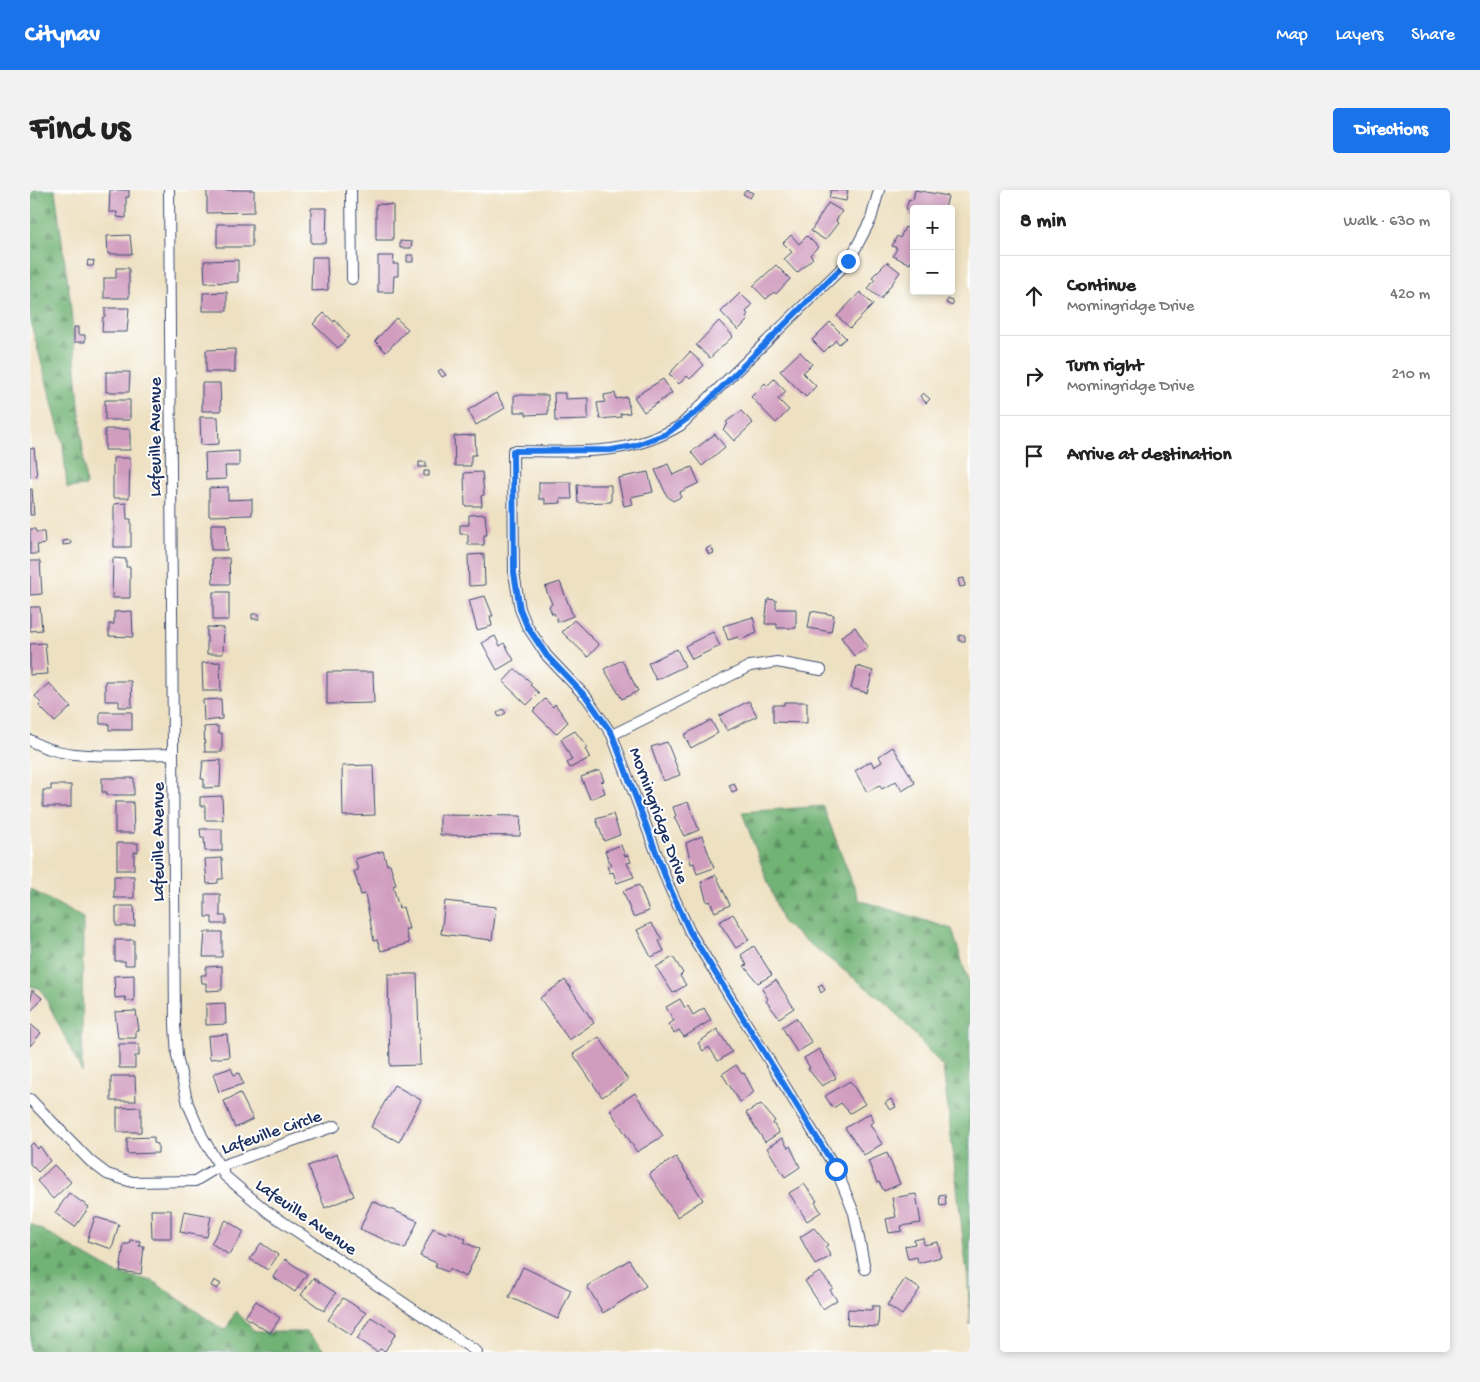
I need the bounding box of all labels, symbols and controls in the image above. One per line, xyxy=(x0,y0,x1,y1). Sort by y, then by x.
text: Citynav xyxy=(25,21,100,50)
text: Map xyxy=(1276,25,1308,46)
text: Layers xyxy=(1336,25,1383,46)
text: Share xyxy=(1411,25,1455,46)
button: Directions xyxy=(1333,108,1450,153)
text: Find us xyxy=(30,110,130,151)
map controls xyxy=(910,205,955,295)
button: + xyxy=(910,205,955,250)
text: 8 min xyxy=(1020,210,1066,235)
text: Walk · 630 m xyxy=(1344,213,1430,232)
route end xyxy=(837,250,860,273)
button: − xyxy=(910,250,955,295)
text: Continue xyxy=(1067,275,1136,298)
icon: ahead xyxy=(1020,282,1048,310)
text: 420 m xyxy=(1390,286,1430,305)
text: Morningridge Drive xyxy=(1067,298,1194,317)
text: Turn right xyxy=(1067,355,1143,378)
icon: right xyxy=(1020,362,1048,390)
text: 210 m xyxy=(1391,366,1430,385)
street label: Lafeuille Avenue xyxy=(146,377,167,497)
text: Morningridge Drive xyxy=(1067,378,1194,397)
icon: arrive xyxy=(1020,442,1048,470)
text: Arrive at destination xyxy=(1067,444,1231,467)
street label: Morningridge Drive xyxy=(623,745,692,887)
street label: Lafeuille Avenue xyxy=(149,782,170,902)
street label: Lafeuille Circle xyxy=(219,1106,325,1160)
route start xyxy=(825,1158,848,1181)
street label: Lafeuille Avenue xyxy=(251,1175,361,1261)

